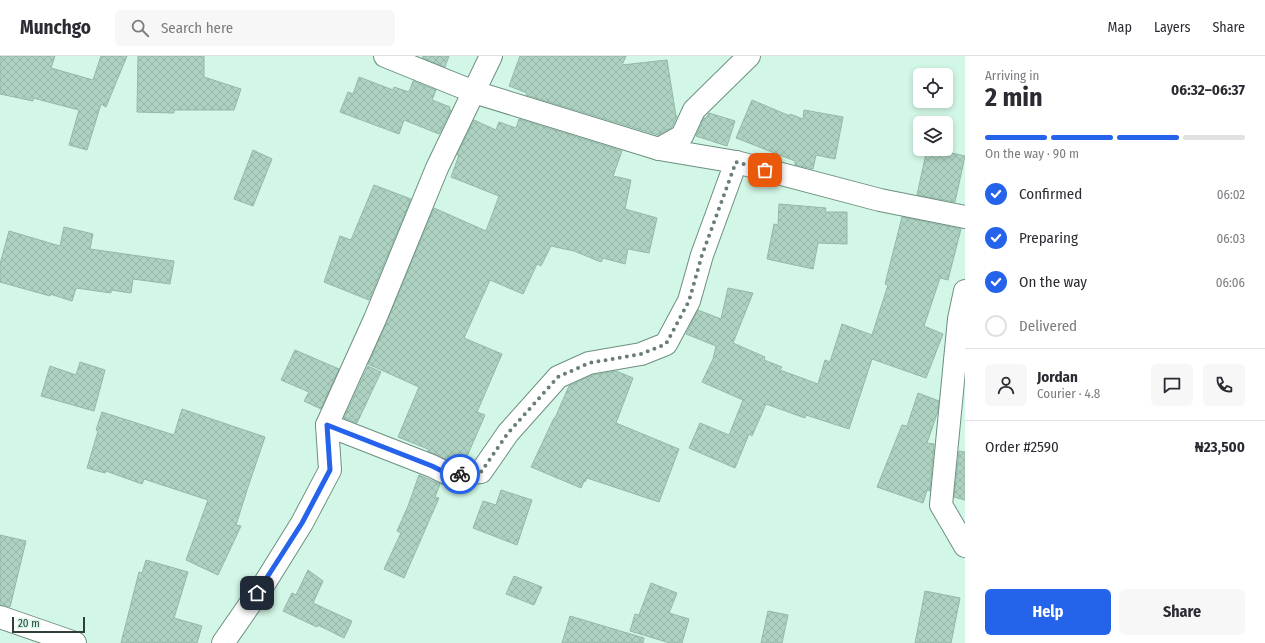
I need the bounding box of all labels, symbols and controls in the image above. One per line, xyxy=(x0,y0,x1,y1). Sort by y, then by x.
search box xyxy=(115,10,395,46)
text: Munchgo xyxy=(20,16,91,39)
icon: search xyxy=(129,17,151,39)
text: Search here xyxy=(161,19,233,37)
text: Map xyxy=(1108,19,1132,36)
text: Layers xyxy=(1154,19,1190,36)
text: Share xyxy=(1212,19,1245,36)
map controls xyxy=(913,68,953,156)
button: locate xyxy=(913,68,953,108)
text: Arriving in xyxy=(985,68,1039,83)
text: 06:32–06:37 xyxy=(1171,81,1245,99)
text: 2 min xyxy=(985,82,1043,113)
button: layers xyxy=(913,116,953,156)
text: On the way · 90 m xyxy=(985,146,1079,161)
pin xyxy=(748,153,782,187)
icon: bag xyxy=(754,159,776,181)
icon: check xyxy=(985,183,1007,205)
text: Confirmed xyxy=(1019,185,1082,203)
text: 06:02 xyxy=(1217,187,1245,202)
icon: check xyxy=(985,227,1007,249)
text: Preparing xyxy=(1019,229,1078,247)
text: 06:03 xyxy=(1217,231,1245,246)
icon: check xyxy=(985,271,1007,293)
text: On the way xyxy=(1019,273,1087,291)
text: 06:06 xyxy=(1216,275,1245,290)
text: Delivered xyxy=(1019,317,1077,335)
button: person xyxy=(985,364,1027,406)
button: chat xyxy=(1151,364,1193,406)
button: phone xyxy=(1203,364,1245,406)
text: Jordan xyxy=(1037,368,1078,386)
text: Courier · 4.8 xyxy=(1037,386,1100,401)
text: Order #2590 xyxy=(985,438,1059,456)
text: ₦23,500 xyxy=(1195,438,1245,456)
courier xyxy=(440,454,480,494)
icon: bike xyxy=(449,463,471,485)
pin xyxy=(240,576,274,610)
icon: home xyxy=(246,582,268,604)
button: Help xyxy=(985,589,1111,635)
button: Share xyxy=(1119,589,1245,635)
scale bar xyxy=(12,615,85,634)
text: 20 m xyxy=(18,617,40,630)

